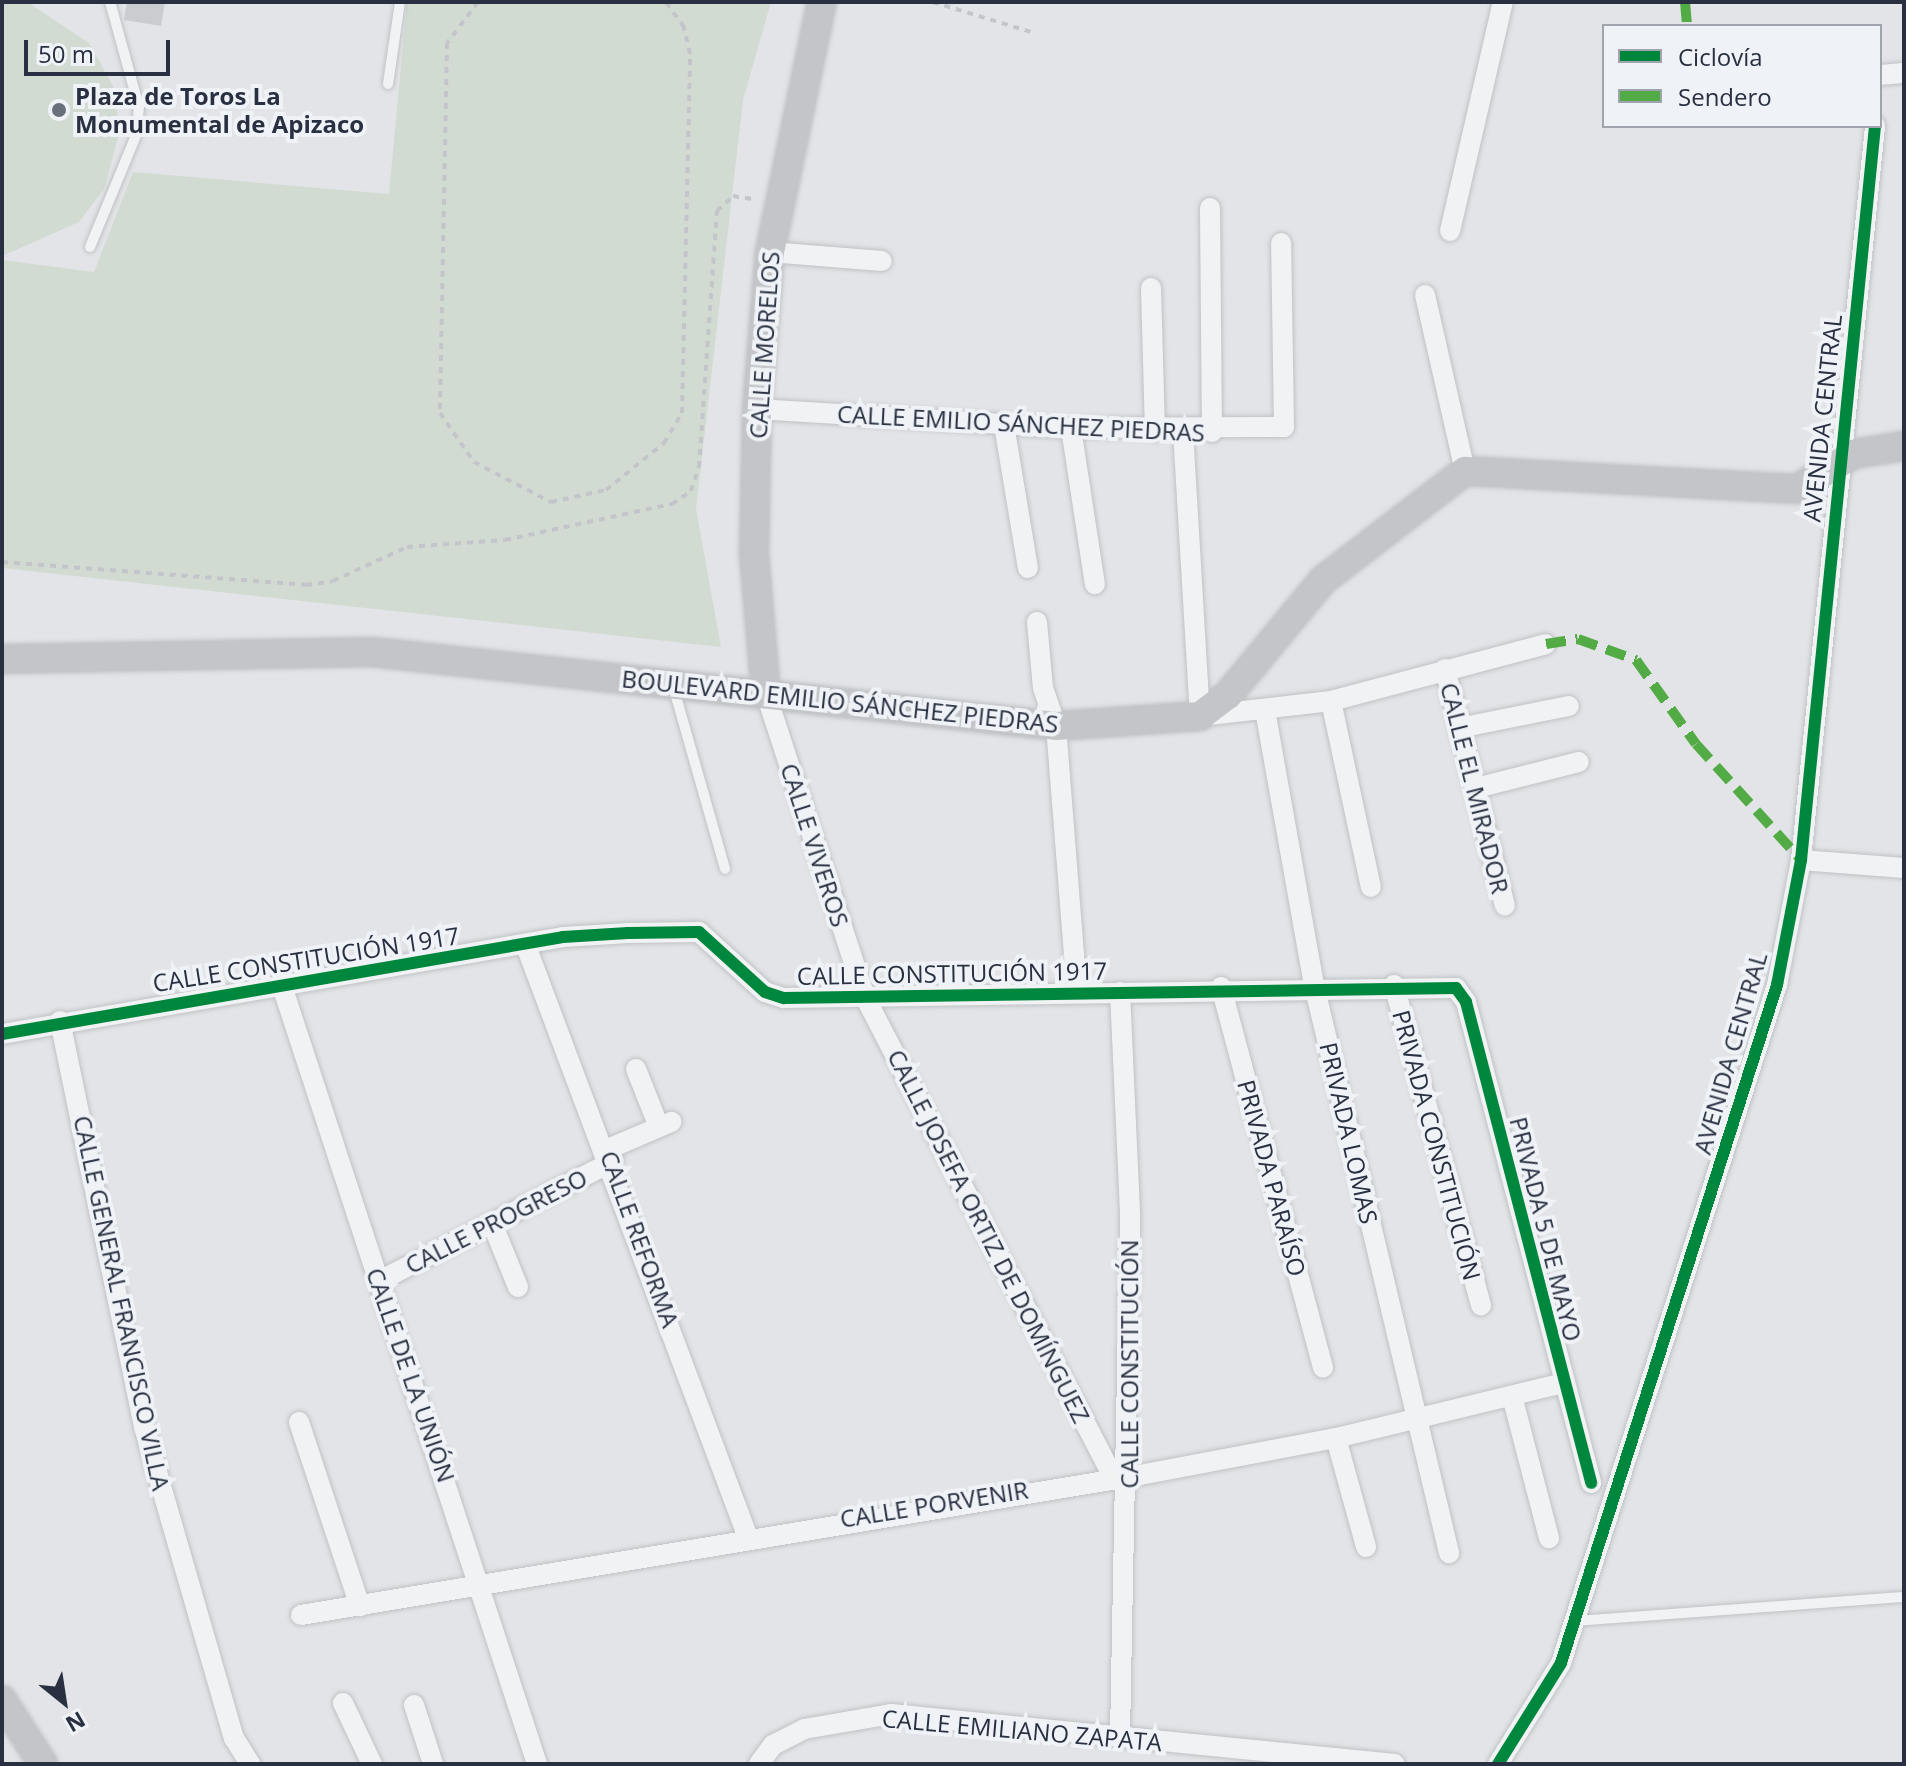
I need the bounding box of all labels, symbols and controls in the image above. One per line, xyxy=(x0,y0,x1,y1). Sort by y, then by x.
scale bar xyxy=(28,24,174,74)
legend xyxy=(1602,24,1882,128)
text: 50 m xyxy=(38,37,94,70)
text: Ciclovía xyxy=(1678,40,1763,73)
text: Sendero xyxy=(1678,80,1772,113)
place label: Plaza de Toros La Monumental de Apizaco xyxy=(75,82,364,138)
marker: Plaza de Toros La Monumental de Apizaco xyxy=(50,101,68,119)
street label: CALLE MORELOS xyxy=(743,250,785,440)
street label: AVENIDA CENTRAL xyxy=(1797,313,1847,523)
street label: CALLE EMILIO SÁNCHEZ PIEDRAS xyxy=(836,399,1206,447)
street label: BOULEVARD EMILIO SÁNCHEZ PIEDRAS xyxy=(620,664,1060,738)
street label: CALLE EL MIRADOR xyxy=(1435,680,1515,896)
street label: CALLE VIVEROS xyxy=(775,760,855,930)
street label: CALLE CONSTITUCIÓN 1917 xyxy=(151,921,461,997)
street label: AVENIDA CENTRAL xyxy=(1687,949,1773,1157)
street label: CALLE CONSTITUCIÓN 1917 xyxy=(797,956,1107,990)
street label: PRIVADA CONSTITUCIÓN xyxy=(1387,1007,1487,1283)
street label: PRIVADA LOMAS xyxy=(1314,1039,1384,1227)
street label: CALLE JOSEFA ORTIZ DE DOMÍNGUEZ xyxy=(882,1045,1096,1427)
street label: PRIVADA PARAÍSO xyxy=(1232,1077,1312,1279)
street label: CALLE GENERAL FRANCISCO VILLA xyxy=(68,1113,176,1493)
street label: PRIVADA 5 DE MAYO xyxy=(1504,1114,1588,1344)
street label: CALLE REFORMA xyxy=(595,1147,685,1331)
street label: CALLE PROGRESO xyxy=(400,1163,592,1279)
street label: CALLE CONSTITUCIÓN xyxy=(1115,1239,1143,1489)
street label: CALLE DE LA UNIÓN xyxy=(361,1264,461,1486)
street label: CALLE PORVENIR xyxy=(838,1475,1030,1533)
north arrow xyxy=(24,1662,104,1742)
street label: CALLE EMILIANO ZAPATA xyxy=(881,1703,1163,1757)
text: N xyxy=(61,1705,91,1740)

